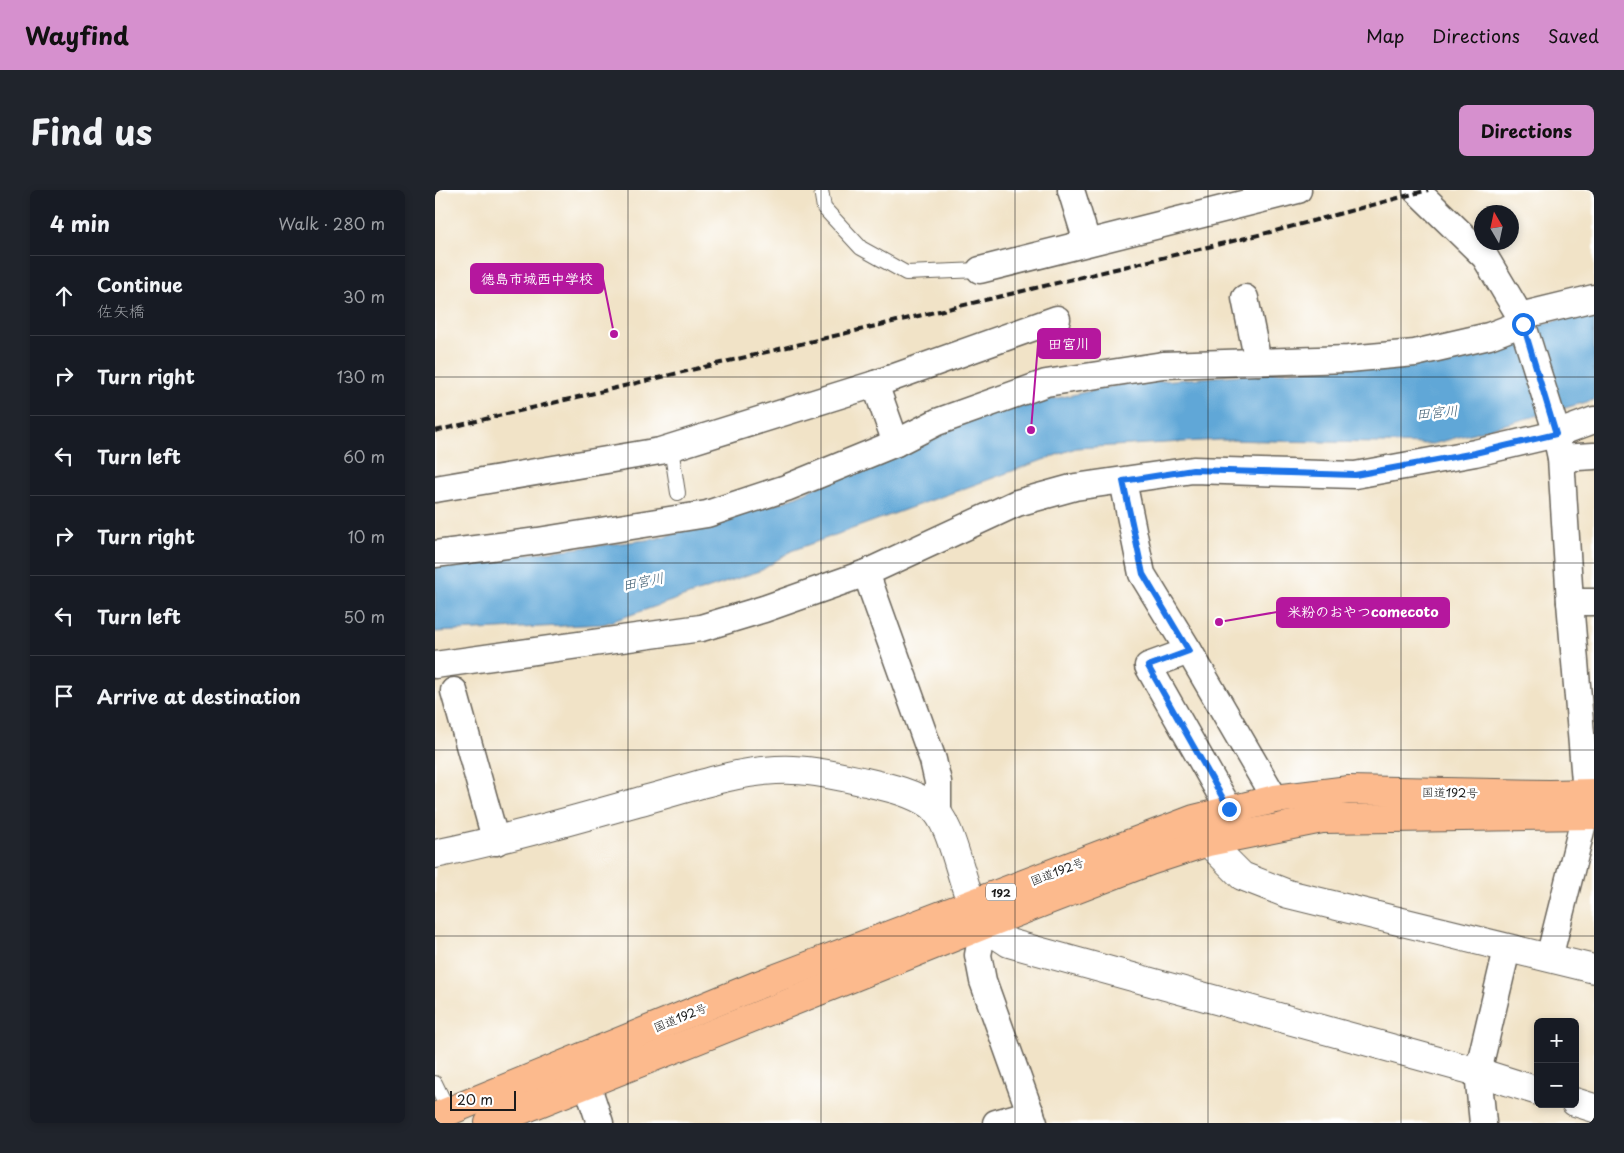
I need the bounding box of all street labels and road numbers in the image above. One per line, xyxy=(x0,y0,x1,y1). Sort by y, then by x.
street label: 国道192号 xyxy=(1422,783,1478,801)
street label: 国道192号 xyxy=(1027,852,1087,890)
road number: 192 xyxy=(986,884,1016,900)
street label: 国道192号 xyxy=(650,998,710,1036)

